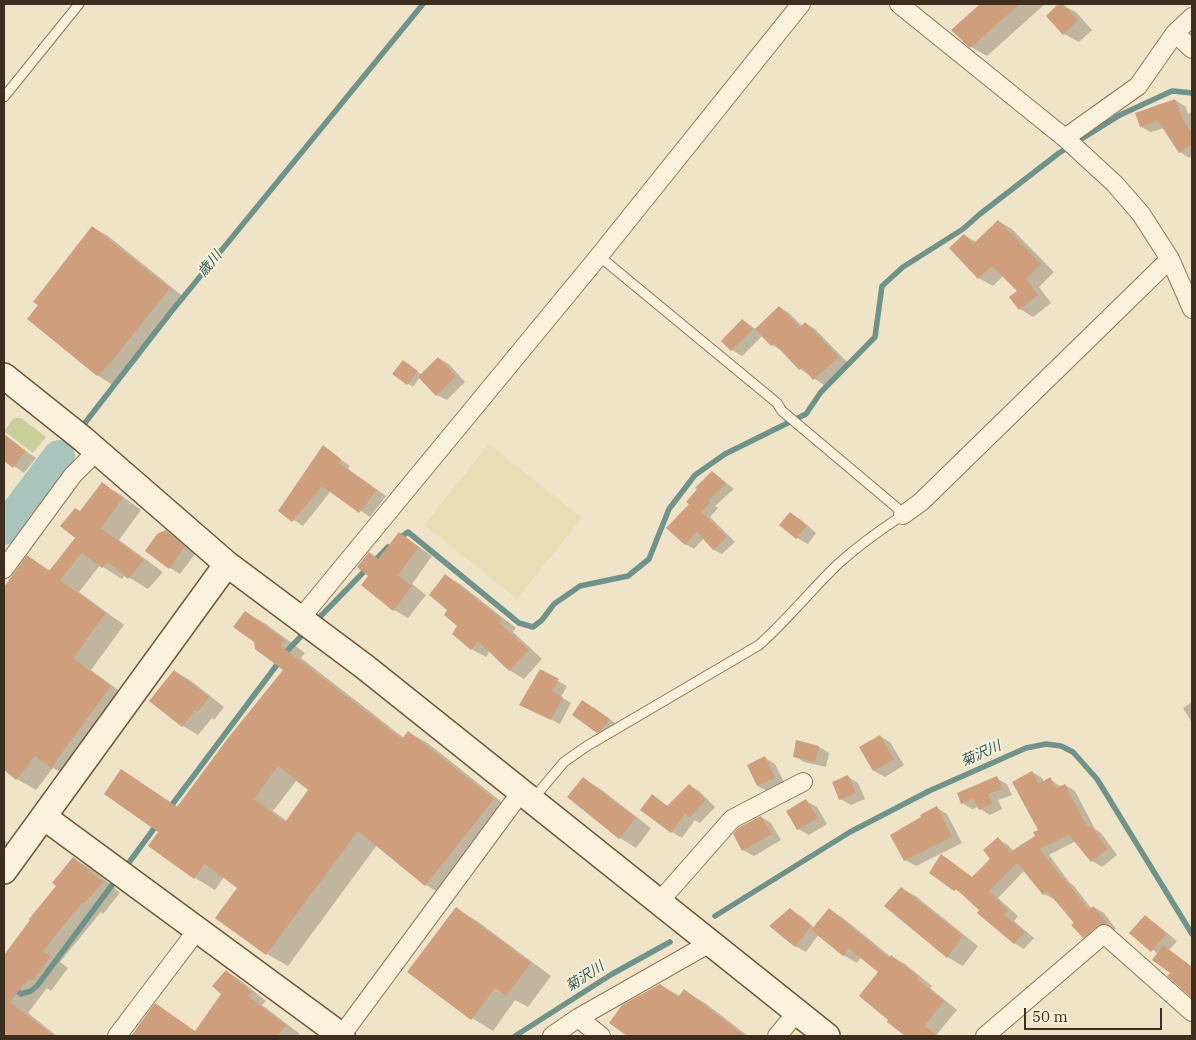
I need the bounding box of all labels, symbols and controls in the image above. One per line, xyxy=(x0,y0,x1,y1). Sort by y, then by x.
water label: 歳川 xyxy=(195,248,225,280)
water label: 菊沢川 xyxy=(958,738,1004,770)
water label: 菊沢川 xyxy=(563,959,607,995)
scale bar xyxy=(1026,998,1164,1030)
text: 50 m xyxy=(1032,1007,1068,1026)

